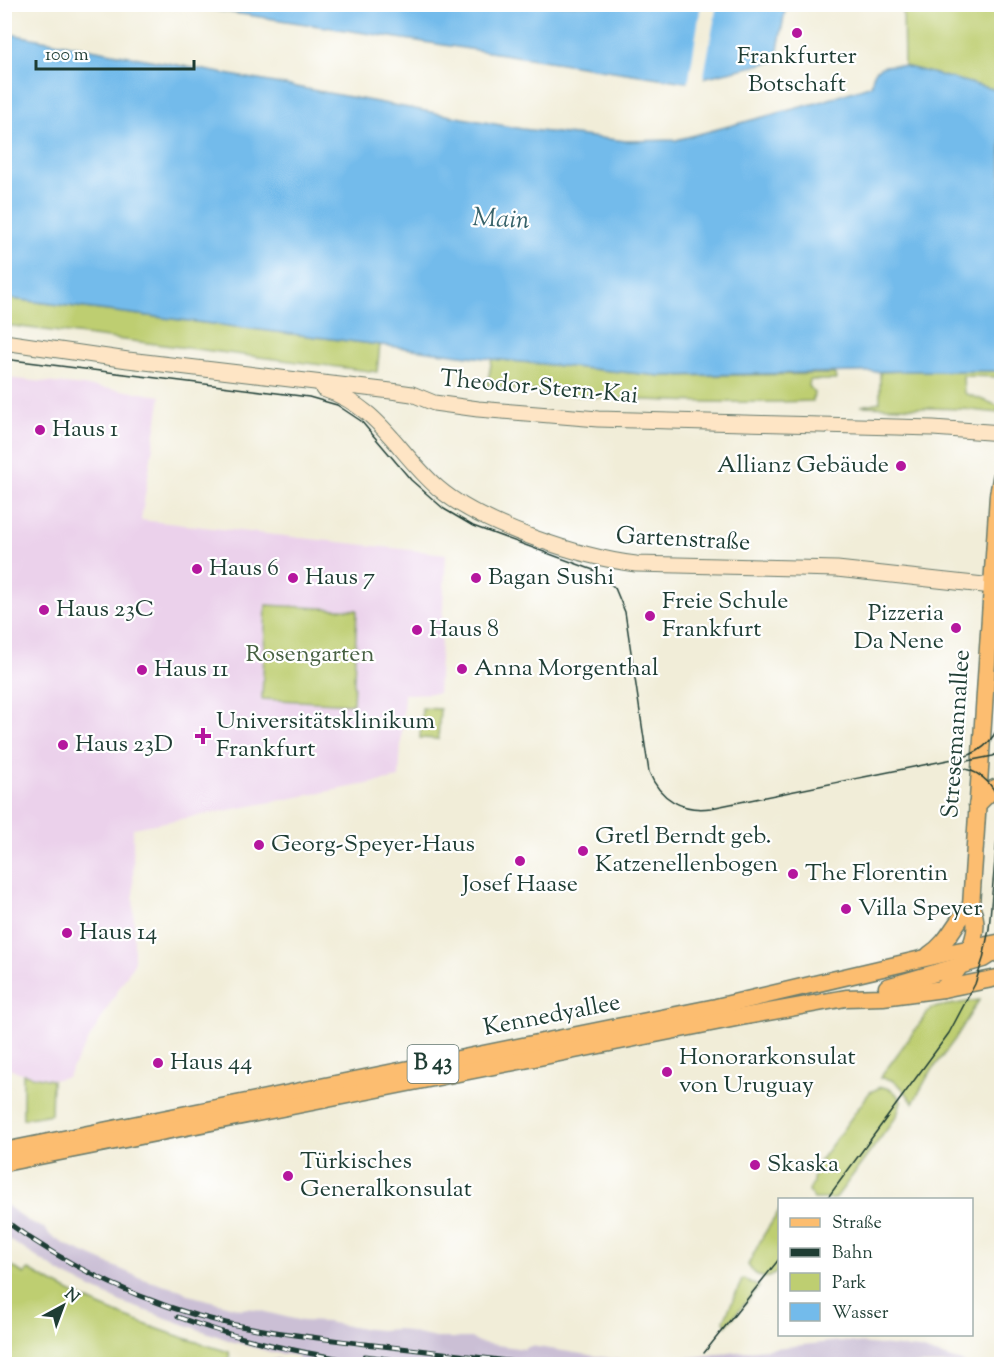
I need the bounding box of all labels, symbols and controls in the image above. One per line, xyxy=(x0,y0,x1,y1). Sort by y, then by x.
marker: Frankfurter Botschaft xyxy=(790,26,804,40)
scale bar xyxy=(36,33,194,71)
place label: Frankfurter Botschaft xyxy=(737,40,857,102)
text: 100 m xyxy=(45,43,89,69)
water label: Main xyxy=(471,200,531,240)
street label: Theodor-Stern-Kai xyxy=(439,362,640,414)
place label: Haus 1 xyxy=(52,413,118,447)
marker: Haus 1 xyxy=(33,423,47,437)
place label: Allianz Gebäude xyxy=(717,449,889,483)
marker: Allianz Gebäude xyxy=(894,459,908,473)
street label: Gartenstraße xyxy=(615,520,751,560)
place label: Haus 6 xyxy=(209,552,279,586)
place label: Haus 7 xyxy=(305,561,375,595)
place label: Bagan Sushi xyxy=(488,561,615,595)
marker: Haus 6 xyxy=(190,562,204,576)
marker: Haus 7 xyxy=(286,571,300,585)
marker: Bagan Sushi xyxy=(469,571,483,585)
place label: Freie Schule Frankfurt xyxy=(662,585,788,647)
place label: Haus 23C xyxy=(56,593,154,627)
place label: Pizzeria Da Nene xyxy=(854,597,944,659)
marker: Haus 23C xyxy=(37,603,51,617)
marker: Freie Schule Frankfurt xyxy=(643,609,657,623)
place label: Haus 8 xyxy=(429,613,499,647)
marker: Pizzeria Da Nene xyxy=(949,621,963,635)
marker: Haus 8 xyxy=(410,623,424,637)
park label: Rosengarten xyxy=(245,638,375,672)
street label: Stresemannallee xyxy=(934,648,980,820)
place label: Anna Morgenthal xyxy=(474,652,659,686)
place label: Haus 11 xyxy=(154,653,228,687)
marker: Anna Morgenthal xyxy=(455,662,469,676)
marker: Haus 11 xyxy=(135,663,149,677)
place label: Universitätsklinikum Frankfurt xyxy=(216,705,435,767)
marker: Universitätsklinikum Frankfurt xyxy=(194,727,212,745)
place label: Haus 23D xyxy=(75,728,173,762)
marker: Haus 23D xyxy=(56,738,70,752)
place label: Gretl Berndt geb. Katzenellenbogen xyxy=(595,820,778,882)
place label: Georg-Speyer-Haus xyxy=(271,828,475,862)
marker: Georg-Speyer-Haus xyxy=(252,838,266,852)
marker: Gretl Berndt geb. Katzenellenbogen xyxy=(576,844,590,858)
marker: Josef Haase xyxy=(513,854,527,868)
place label: The Florentin xyxy=(805,857,948,891)
marker: The Florentin xyxy=(786,867,800,881)
place label: Josef Haase xyxy=(460,868,578,902)
place label: Villa Speyer xyxy=(858,892,982,926)
marker: Villa Speyer xyxy=(839,902,853,916)
place label: Haus 14 xyxy=(79,916,157,950)
marker: Haus 14 xyxy=(60,926,74,940)
street label: Kennedyallee xyxy=(481,986,623,1046)
place label: Honorarkonsulat von Uruguay xyxy=(679,1041,856,1103)
road number: B 43 xyxy=(408,1045,458,1083)
place label: Haus 44 xyxy=(170,1046,252,1080)
marker: Haus 44 xyxy=(151,1056,165,1070)
marker: Honorarkonsulat von Uruguay xyxy=(660,1065,674,1079)
place label: Türkisches Generalkonsulat xyxy=(300,1145,472,1207)
place label: Skaska xyxy=(767,1148,839,1182)
marker: Skaska xyxy=(748,1158,762,1172)
marker: Türkisches Generalkonsulat xyxy=(281,1169,295,1183)
legend xyxy=(778,1198,973,1336)
text: Straße xyxy=(832,1211,882,1237)
text: Bahn xyxy=(832,1241,873,1267)
text: Park xyxy=(832,1271,867,1297)
north arrow xyxy=(33,1276,93,1336)
text: N xyxy=(59,1284,84,1310)
text: Wasser xyxy=(832,1301,889,1327)

